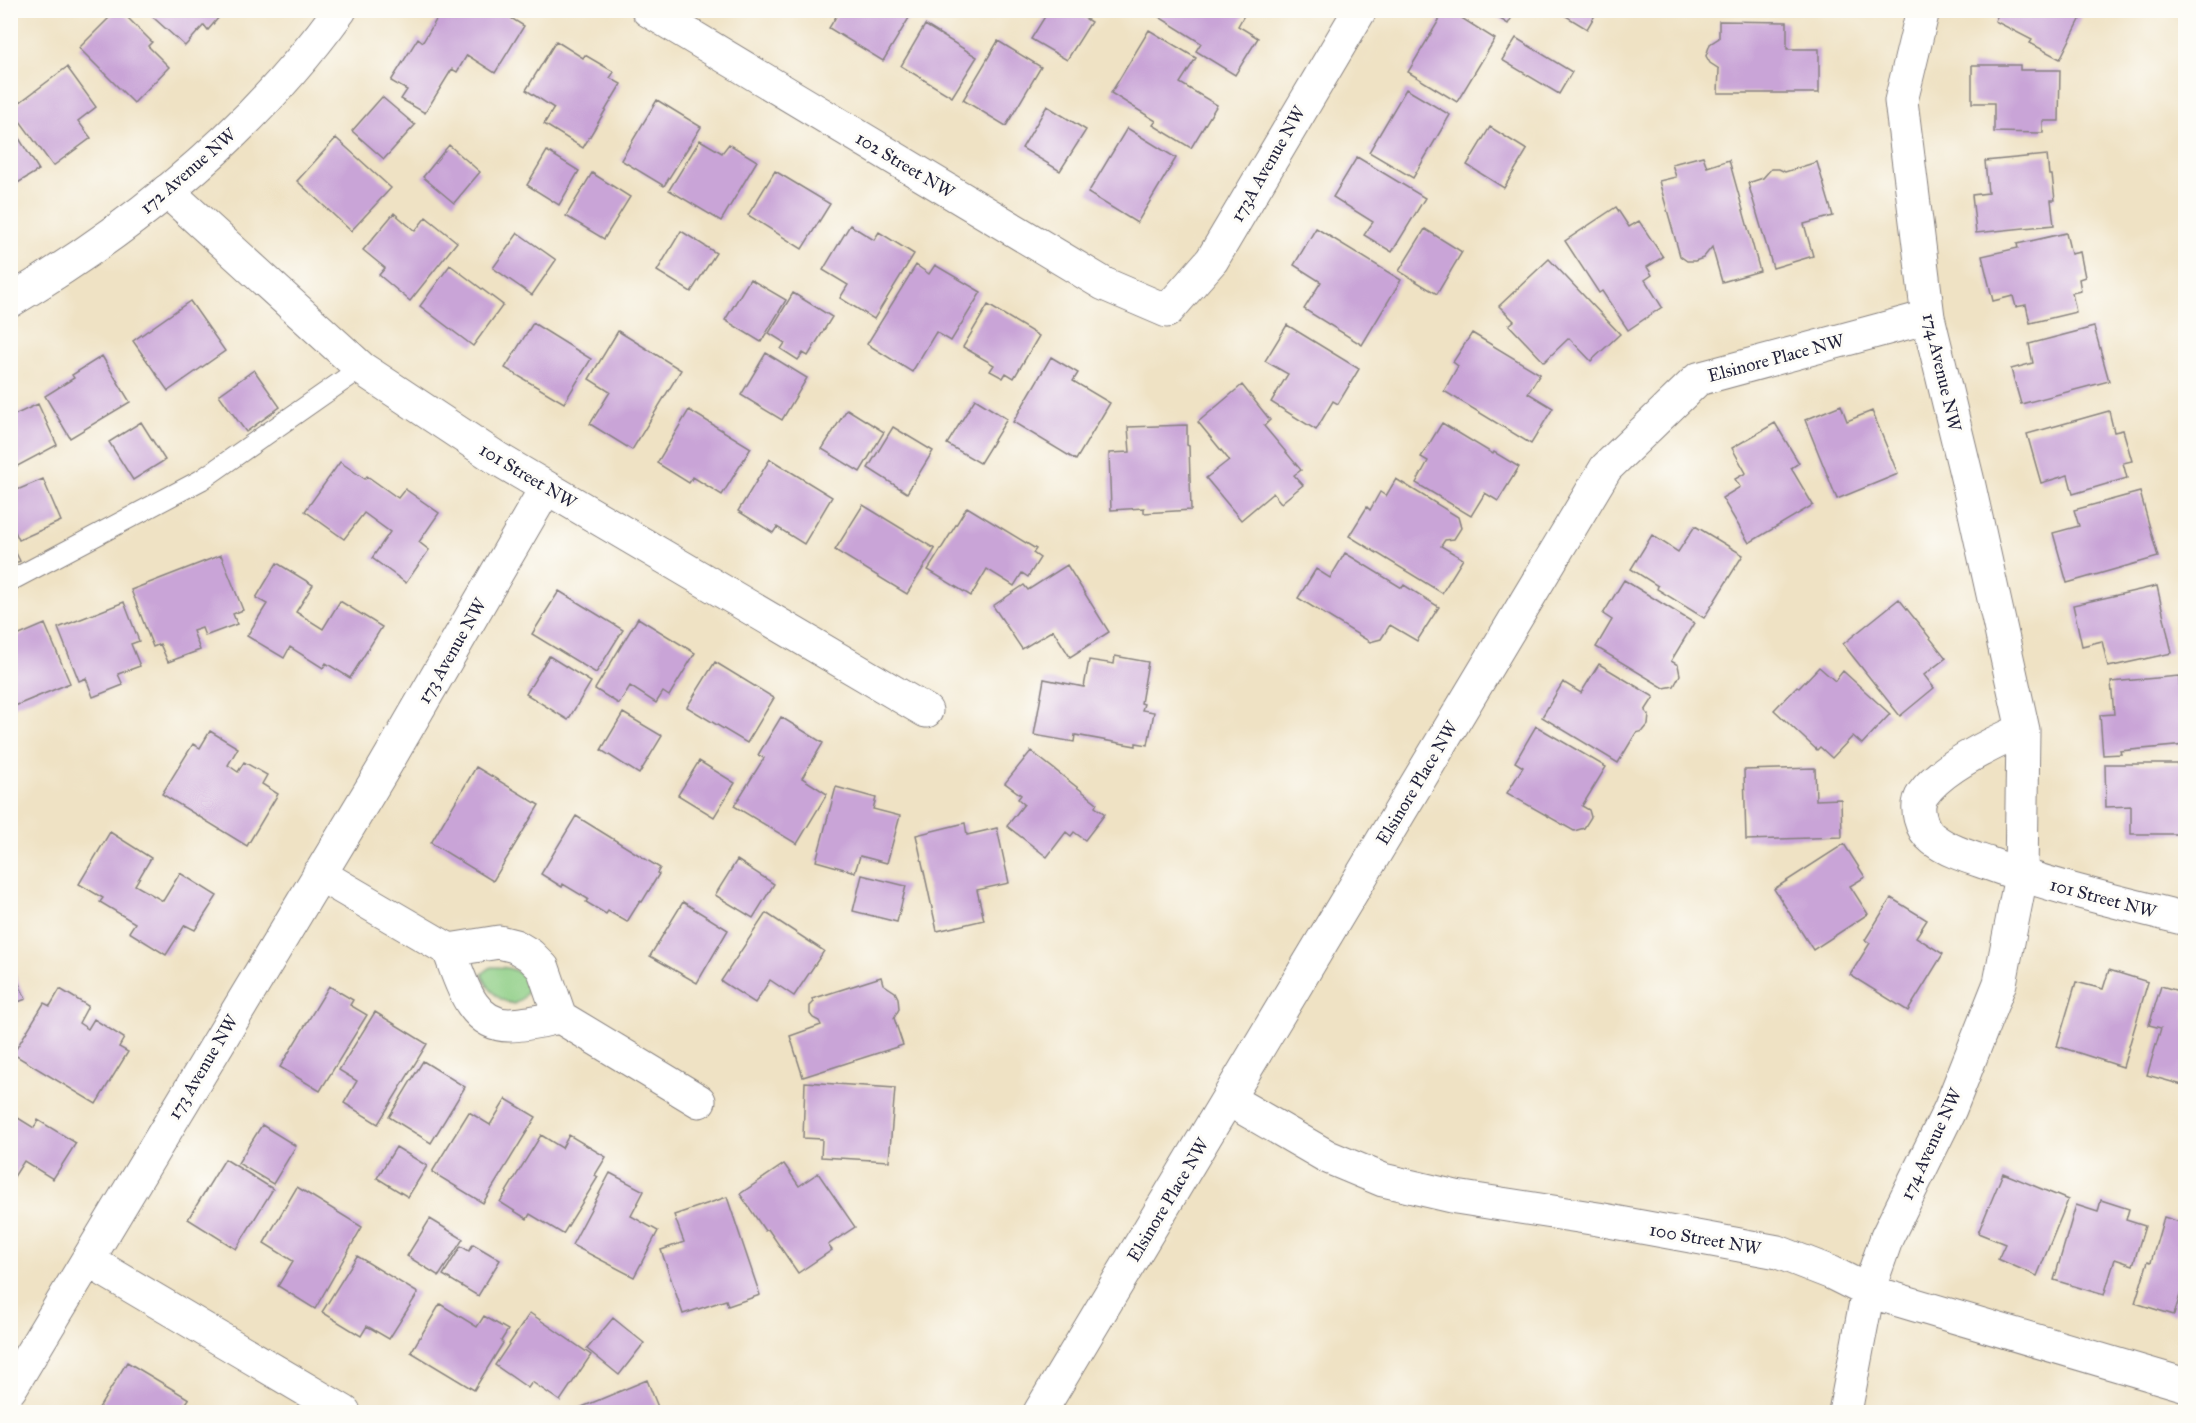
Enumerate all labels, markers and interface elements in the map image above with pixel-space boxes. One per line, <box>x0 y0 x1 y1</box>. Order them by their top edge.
street label: 173A Avenue NW <box>1226 101 1311 226</box>
street label: 172 Avenue NW <box>136 123 241 219</box>
street label: 102 Street NW <box>852 127 959 204</box>
street label: 174 Avenue NW <box>1918 311 1966 434</box>
street label: Elsinore Place NW <box>1705 329 1847 387</box>
street label: 101 Street NW <box>475 438 581 514</box>
street label: 173 Avenue NW <box>413 594 491 708</box>
street label: Elsinore Place NW <box>1371 716 1463 849</box>
street label: 101 Street NW <box>2047 873 2160 923</box>
street label: 173 Avenue NW <box>163 1010 243 1123</box>
street label: 174 Avenue NW <box>1896 1084 1967 1203</box>
street label: Elsinore Place NW <box>1122 1133 1214 1266</box>
street label: 100 Street NW <box>1648 1218 1763 1260</box>

